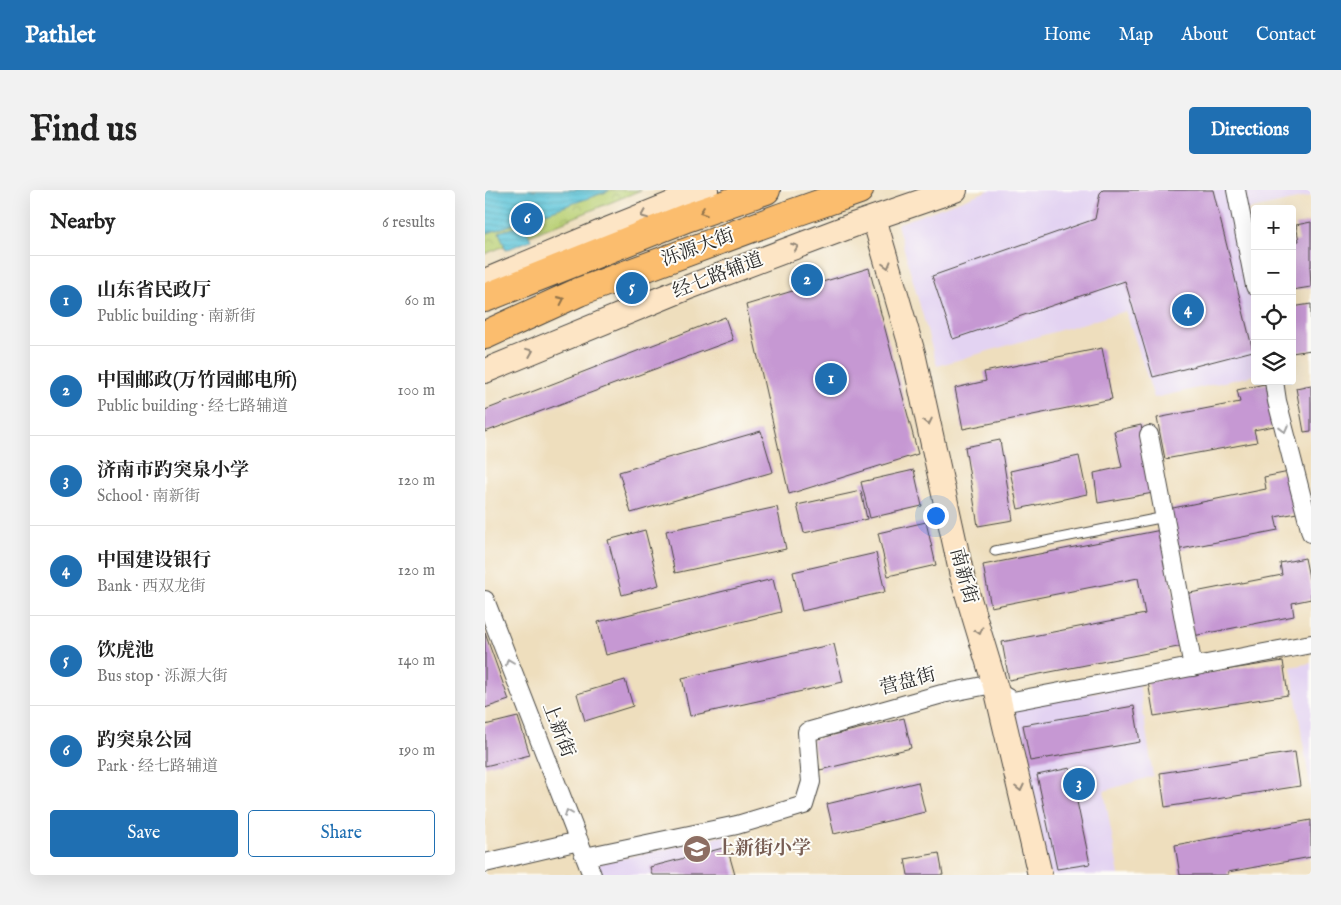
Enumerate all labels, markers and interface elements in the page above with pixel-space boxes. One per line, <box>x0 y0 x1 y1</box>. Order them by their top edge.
text: Pathlet <box>25 20 96 51</box>
text: Home <box>1044 24 1091 47</box>
text: Map <box>1119 24 1153 47</box>
text: About <box>1181 24 1228 47</box>
text: Contact <box>1256 24 1316 47</box>
button: Directions <box>1189 107 1311 154</box>
text: Find us <box>30 108 137 153</box>
pin: 6 <box>511 200 543 238</box>
map controls <box>1251 205 1296 385</box>
button: + <box>1251 205 1296 250</box>
one-way arrow <box>700 206 708 216</box>
one-way arrow <box>640 208 649 219</box>
text: Nearby <box>50 209 115 236</box>
text: 6 results <box>382 213 435 233</box>
street label: 泺源大街 <box>658 224 738 272</box>
one-way arrow <box>790 243 798 253</box>
street label: 经七路辅道 <box>669 248 767 304</box>
button: − <box>1251 250 1296 295</box>
one-way arrow <box>882 260 892 268</box>
pin: 2 <box>791 261 823 299</box>
pin: 5 <box>616 269 648 307</box>
text: 山东省民政厅 <box>97 279 211 303</box>
text: 1 <box>63 291 69 311</box>
text: 60 m <box>405 291 435 311</box>
pin: 4 <box>1172 291 1204 329</box>
button: locate <box>1251 295 1296 340</box>
one-way arrow <box>556 296 565 307</box>
text: Public building · 南新街 <box>97 307 256 327</box>
button: layers <box>1251 340 1296 385</box>
one-way arrow <box>525 348 534 359</box>
pin: 1 <box>815 360 847 398</box>
text: 中国邮政(万竹园邮电所) <box>97 369 297 393</box>
text: 2 <box>62 381 70 401</box>
text: 100 m <box>398 381 435 401</box>
text: Public building · 经七路辅道 <box>97 397 288 417</box>
one-way arrow <box>922 418 933 427</box>
one-way arrow <box>1279 424 1289 432</box>
text: 济南市趵突泉小学 <box>97 459 249 483</box>
text: 3 <box>63 471 69 491</box>
text: 120 m <box>398 471 435 491</box>
text: School · 南新街 <box>97 487 201 507</box>
your location <box>923 503 949 529</box>
street label: 南新街 <box>944 545 982 607</box>
text: 中国建设银行 <box>97 549 211 573</box>
text: 4 <box>62 561 70 581</box>
text: 120 m <box>398 561 435 581</box>
text: Bank · 西双龙街 <box>97 577 206 597</box>
one-way arrow <box>973 626 983 635</box>
text: 饮虎池 <box>97 639 154 663</box>
text: 5 <box>63 651 69 671</box>
text: 140 m <box>397 651 435 671</box>
one-way arrow <box>505 658 515 667</box>
street label: 营盘街 <box>877 663 939 701</box>
text: Bus stop · 泺源大街 <box>97 667 228 687</box>
street label: 上新街 <box>537 699 579 761</box>
text: 趵突泉公园 <box>97 729 192 753</box>
text: 6 <box>63 741 69 761</box>
text: 190 m <box>398 741 435 761</box>
text: Park · 经七路辅道 <box>97 757 218 777</box>
pin: 3 <box>1063 765 1095 803</box>
one-way arrow <box>1014 784 1025 793</box>
button: Save <box>50 810 238 857</box>
button: Share <box>248 810 435 857</box>
one-way arrow <box>564 810 574 818</box>
school or university icon: 上新街小学 <box>682 834 712 864</box>
place label: 上新街小学 <box>716 837 811 861</box>

